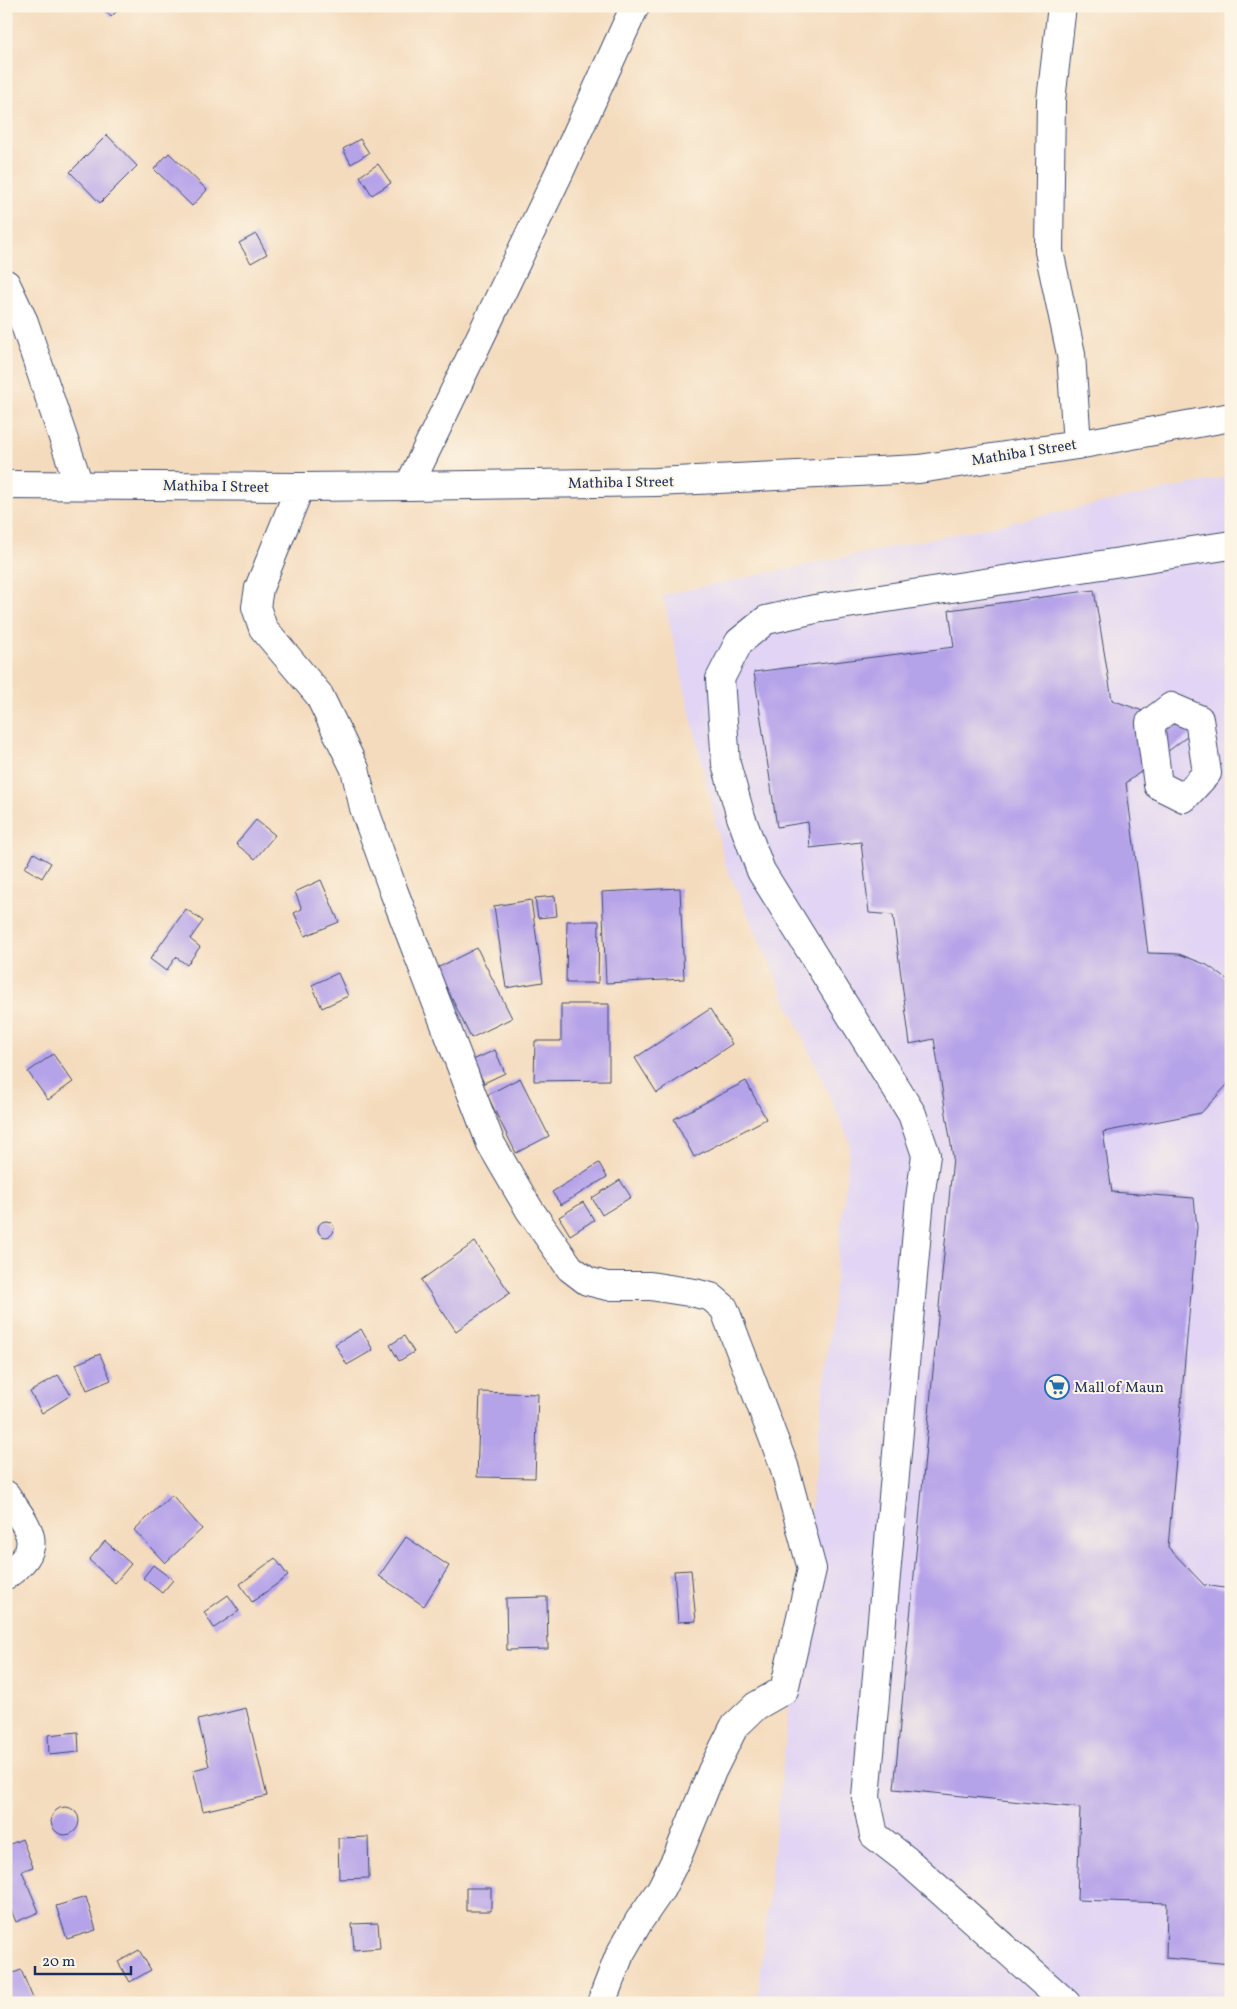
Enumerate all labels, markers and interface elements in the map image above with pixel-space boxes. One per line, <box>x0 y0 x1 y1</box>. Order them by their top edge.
street label: Mathiba I Street <box>970 435 1078 472</box>
street label: Mathiba I Street <box>568 472 674 495</box>
street label: Mathiba I Street <box>163 476 269 499</box>
supermarket icon: Mall of Maun <box>1044 1374 1070 1400</box>
place label: Mall of Maun <box>1074 1378 1164 1399</box>
scale bar <box>35 1944 131 1976</box>
text: 20 m <box>42 1952 75 1973</box>

